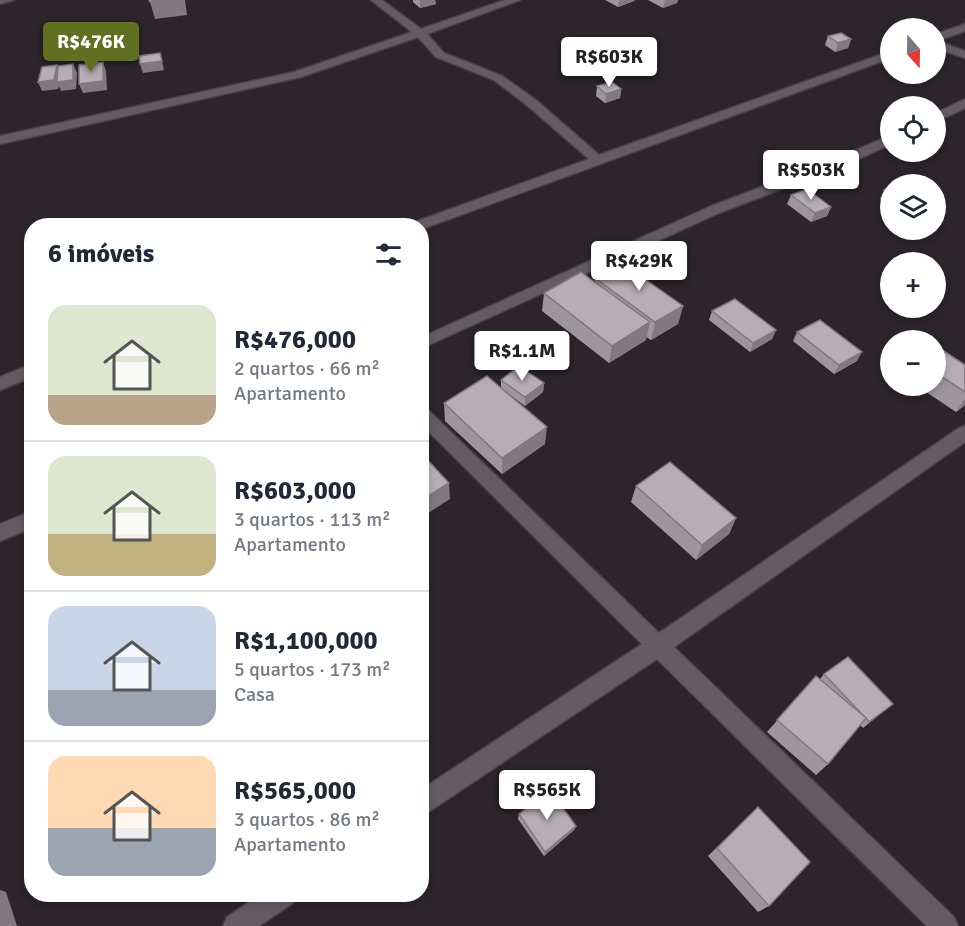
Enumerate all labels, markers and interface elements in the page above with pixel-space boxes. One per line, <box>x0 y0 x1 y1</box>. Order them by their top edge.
north arrow <box>880 18 946 84</box>
map controls <box>880 18 946 396</box>
pin: R$476K <box>42 22 140 73</box>
text: R$476K <box>57 29 125 54</box>
pin: R$603K <box>560 37 658 88</box>
text: R$603K <box>575 44 643 69</box>
button: locate <box>880 96 946 162</box>
pin: R$503K <box>762 150 860 201</box>
text: R$503K <box>777 157 845 182</box>
button: layers <box>880 174 946 240</box>
text: 6 imóveis <box>48 238 154 270</box>
icon: filters <box>372 238 405 271</box>
pin: R$429K <box>590 241 688 292</box>
text: R$429K <box>605 248 673 273</box>
button: + <box>880 252 946 318</box>
text: R$476,000 <box>234 324 356 356</box>
icon: home <box>96 329 168 401</box>
button: − <box>880 330 946 396</box>
pin: R$1.1M <box>473 331 571 382</box>
text: R$1.1M <box>488 338 556 363</box>
text: 2 quartos · 66 m² <box>234 356 380 381</box>
text: Apartamento <box>234 381 346 406</box>
text: R$603,000 <box>234 475 356 507</box>
icon: home <box>96 480 168 552</box>
text: 3 quartos · 113 m² <box>234 507 391 532</box>
text: Apartamento <box>234 532 346 557</box>
text: R$1,100,000 <box>234 625 378 657</box>
icon: home <box>96 630 168 702</box>
text: 5 quartos · 173 m² <box>234 657 391 682</box>
text: Casa <box>234 682 275 707</box>
pin: R$565K <box>498 770 596 821</box>
text: R$565,000 <box>234 775 356 807</box>
text: R$565K <box>513 777 581 802</box>
icon: home <box>96 780 168 852</box>
text: 3 quartos · 86 m² <box>234 807 380 832</box>
text: Apartamento <box>234 832 346 857</box>

